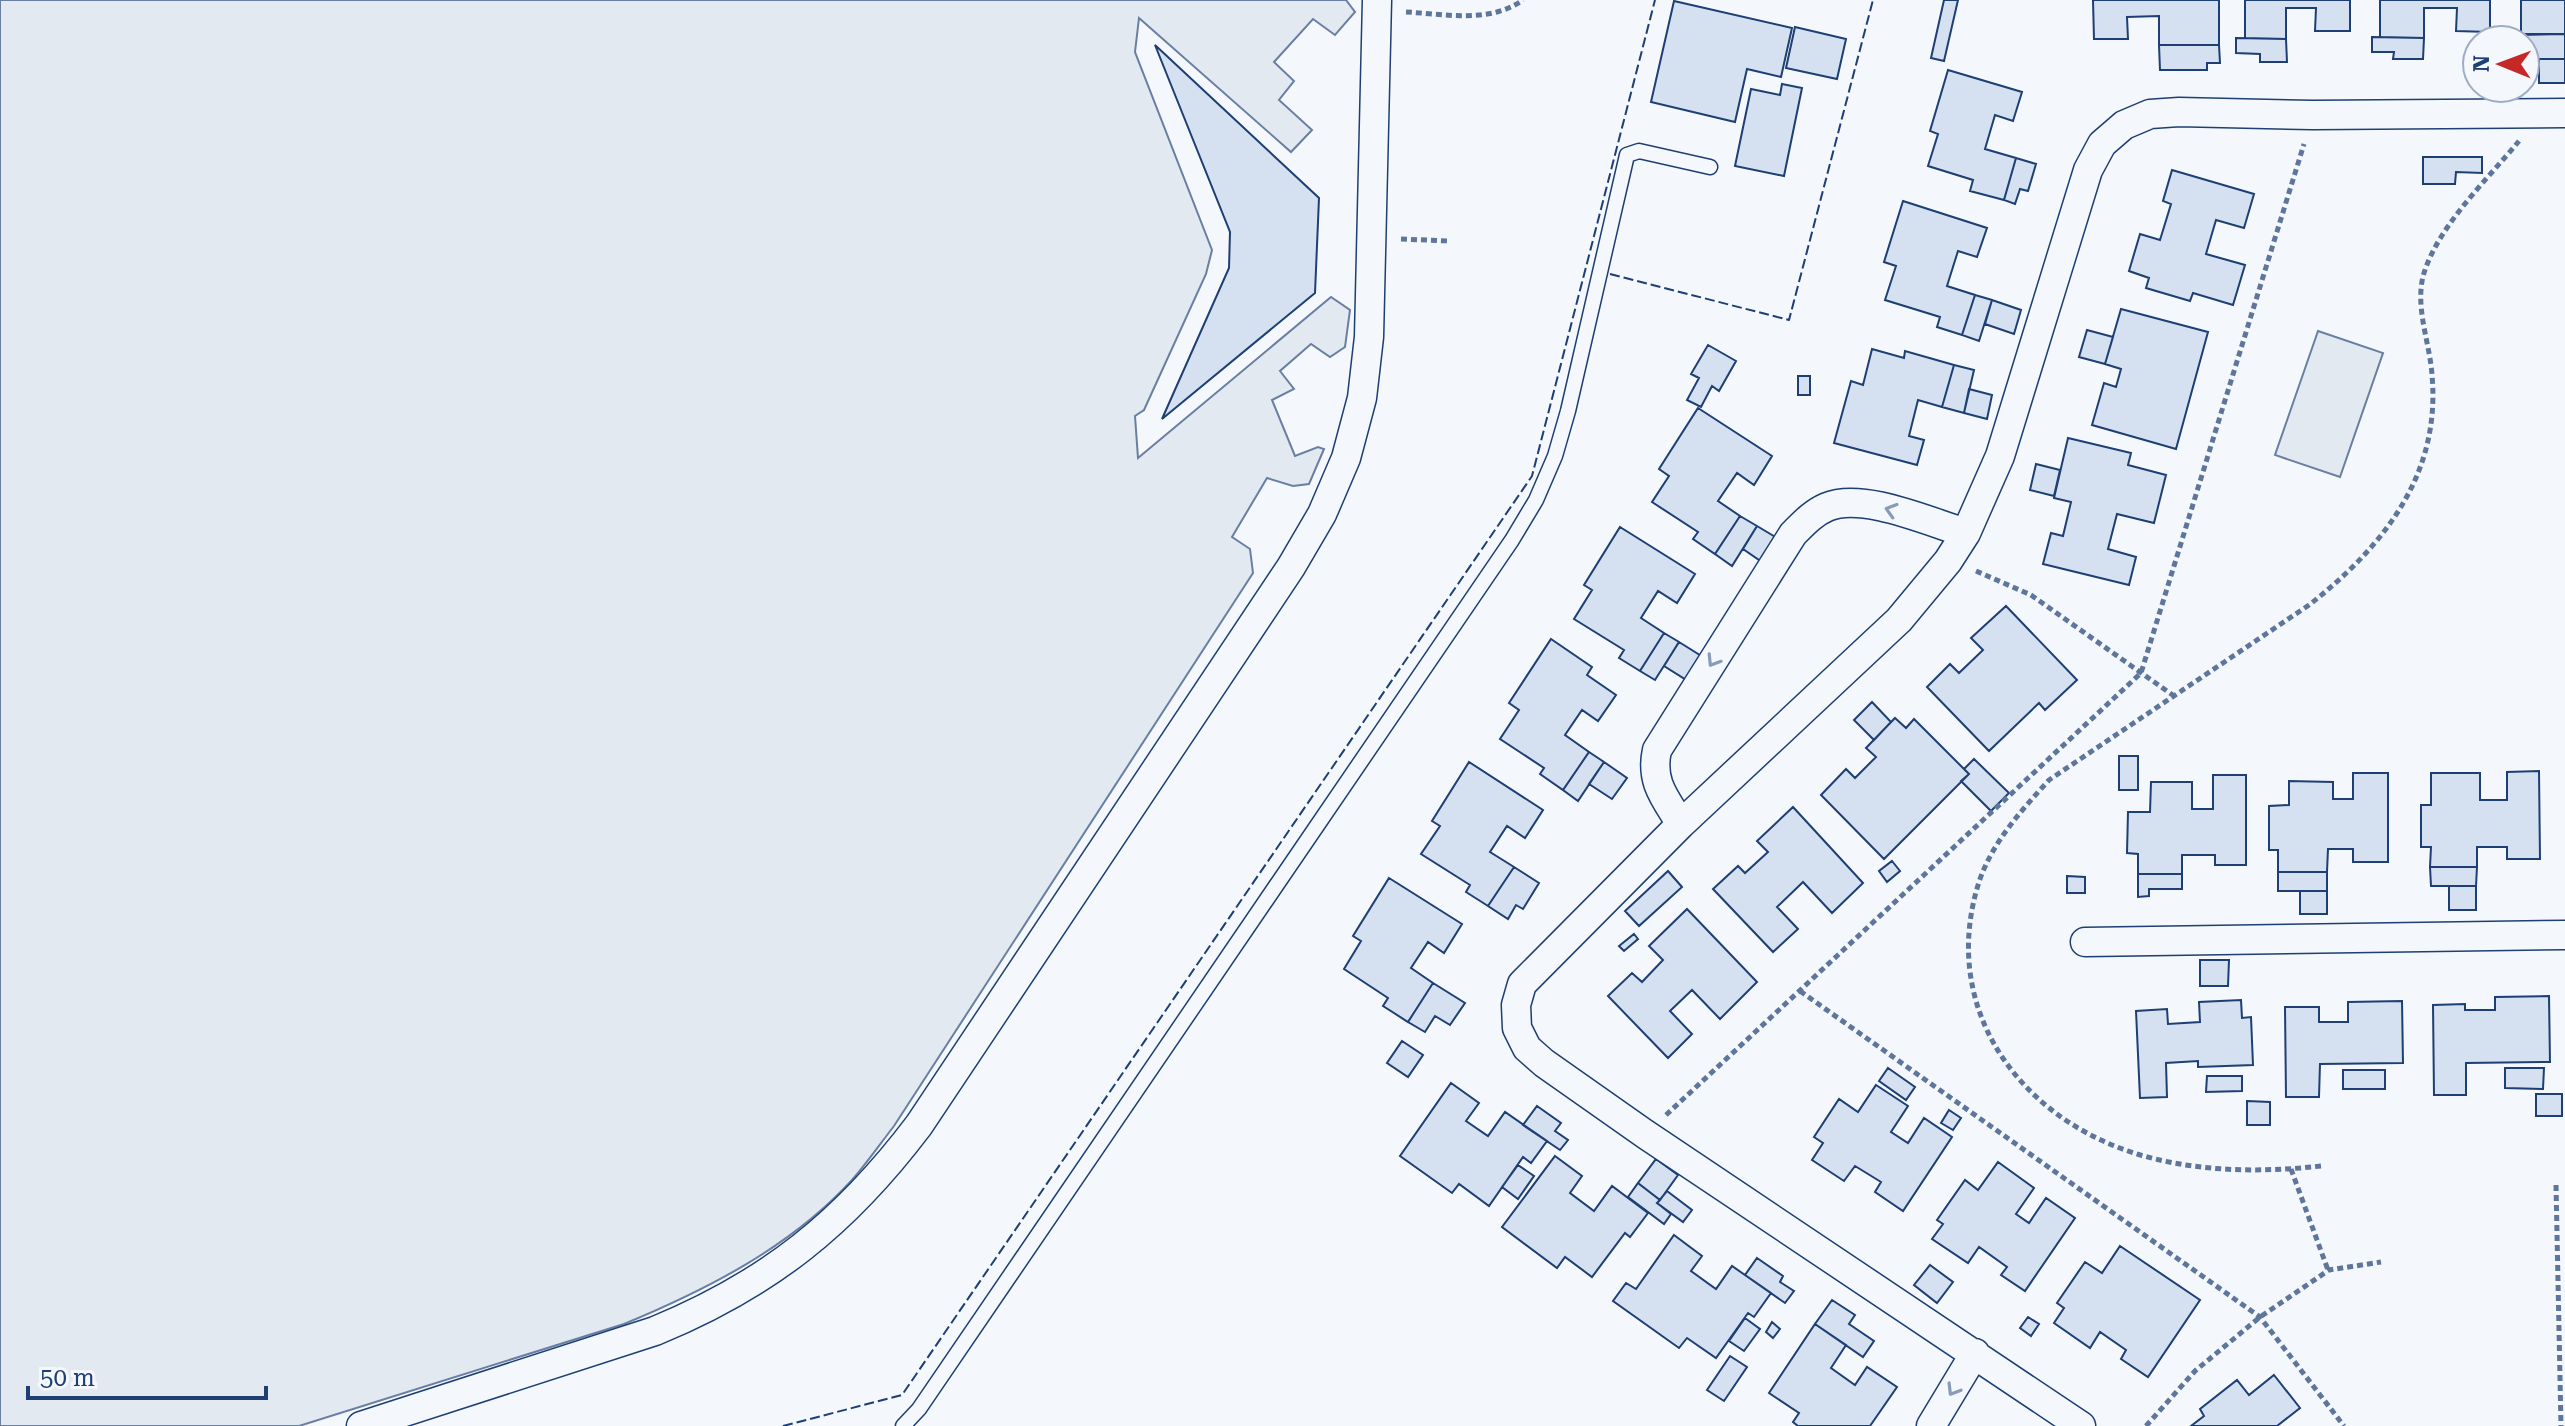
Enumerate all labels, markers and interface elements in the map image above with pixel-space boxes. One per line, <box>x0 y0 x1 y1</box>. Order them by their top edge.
north arrow <box>2461 24 2541 104</box>
text: N <box>2469 55 2494 72</box>
one-way arrow <box>1885 503 1899 519</box>
one-way arrow <box>1707 652 1722 667</box>
scale bar <box>28 1350 266 1400</box>
text: 50 m <box>40 1364 95 1392</box>
one-way arrow <box>1947 1381 1963 1396</box>

